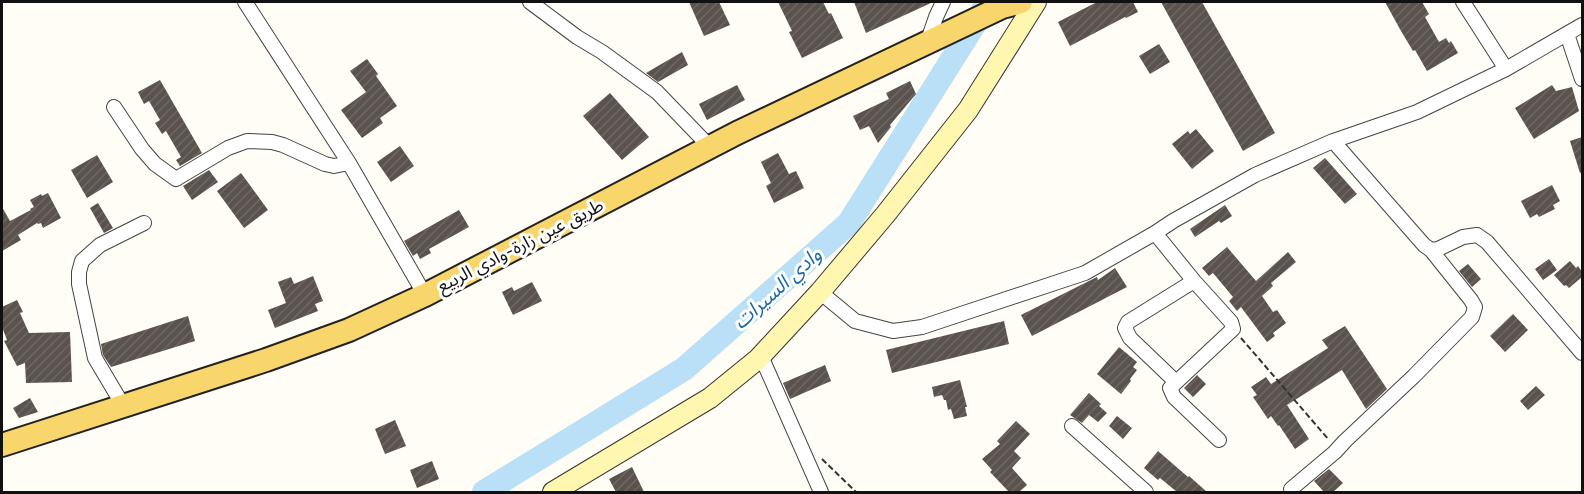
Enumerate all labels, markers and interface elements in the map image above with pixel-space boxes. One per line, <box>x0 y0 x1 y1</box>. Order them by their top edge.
street label: طريق عين زارة-وادي الربيع <box>433 194 609 300</box>
water label: وادي السيرات <box>728 242 828 336</box>

